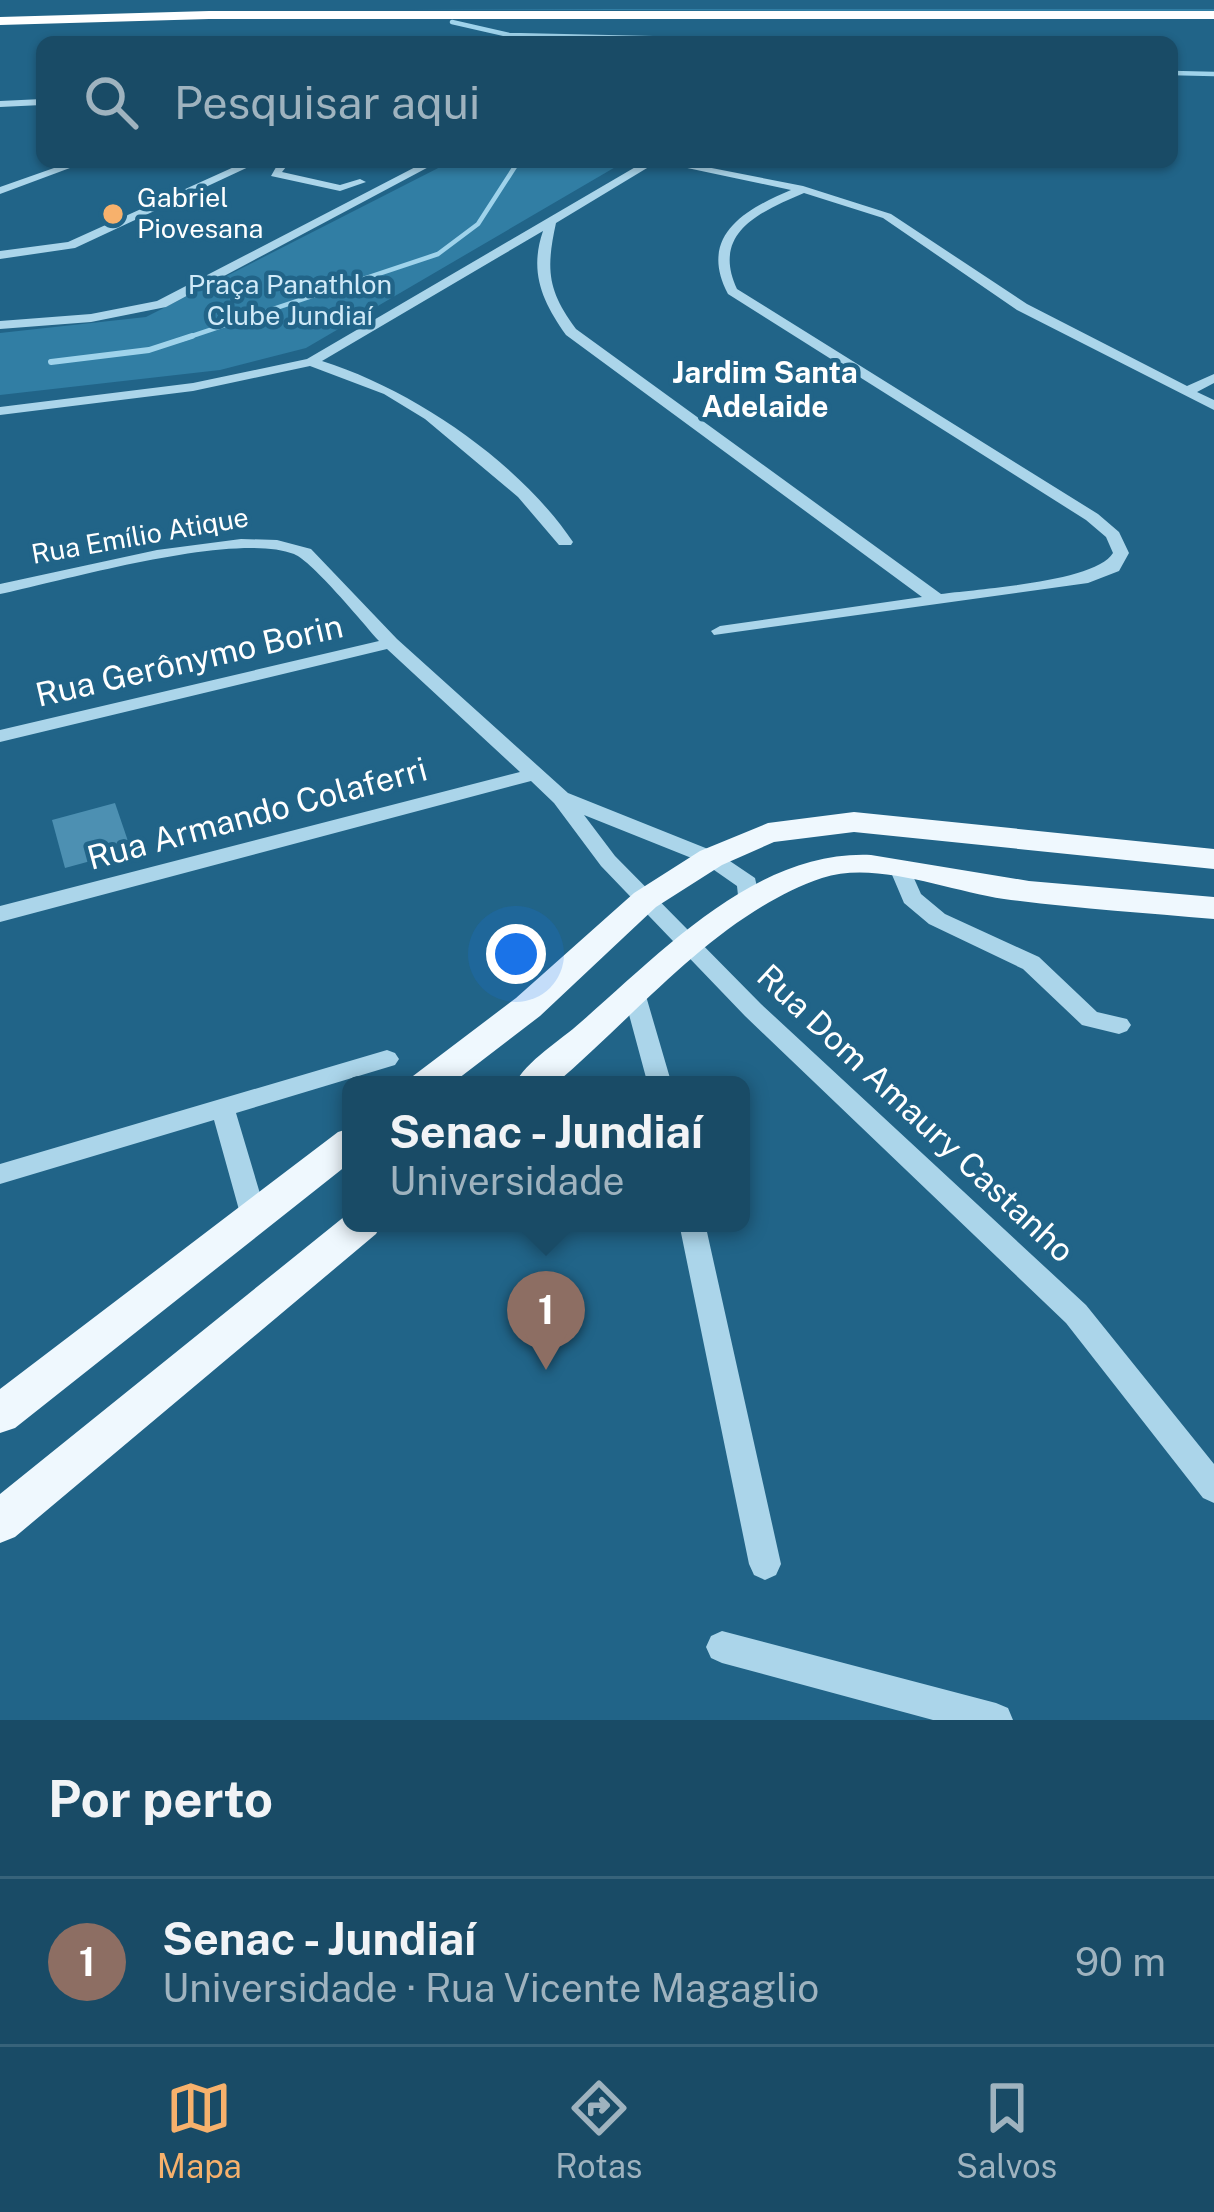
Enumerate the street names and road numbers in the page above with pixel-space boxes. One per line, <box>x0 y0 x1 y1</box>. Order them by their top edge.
street label: Rua Emílio Atique <box>29 500 251 570</box>
street label: Rua Gerônymo Borin <box>32 606 346 714</box>
street label: Rua Armando Colaferri <box>83 749 431 877</box>
street label: Rua Dom Amaury Castanho <box>750 956 1082 1270</box>

